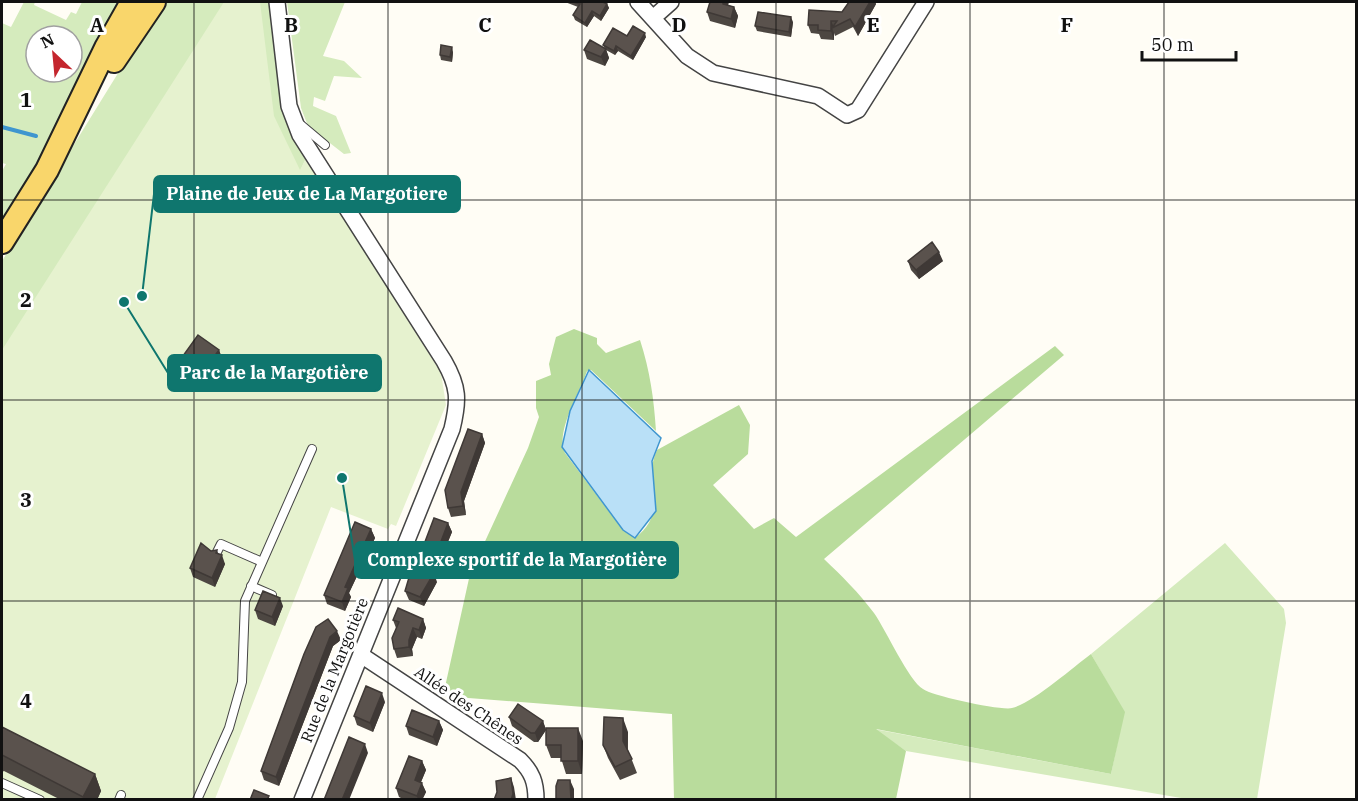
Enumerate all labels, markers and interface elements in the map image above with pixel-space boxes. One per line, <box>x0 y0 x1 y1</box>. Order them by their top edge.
text: A <box>90 11 104 38</box>
text: B <box>284 11 298 38</box>
text: C <box>478 11 492 38</box>
text: D <box>671 11 687 38</box>
text: E <box>866 11 880 38</box>
text: F <box>1061 11 1073 38</box>
north arrow <box>24 24 84 84</box>
scale bar <box>1142 24 1236 62</box>
text: N <box>37 29 57 52</box>
text: 50 m <box>1151 33 1194 56</box>
text: 1 <box>20 86 32 113</box>
callout: Plaine de Jeux de La Margotiere <box>154 176 460 212</box>
text: Plaine de Jeux de La Margotiere <box>166 182 448 205</box>
text: 2 <box>20 286 32 313</box>
callout: Parc de la Margotière <box>168 355 381 391</box>
text: Parc de la Margotière <box>180 361 368 384</box>
text: 3 <box>20 486 32 513</box>
callout: Complexe sportif de la Margotière <box>355 542 678 578</box>
text: Complexe sportif de la Margotière <box>367 548 667 571</box>
street label: Rue de la Margotière <box>296 595 372 745</box>
street label: Allée des Chênes <box>411 661 527 749</box>
text: 4 <box>20 687 32 714</box>

